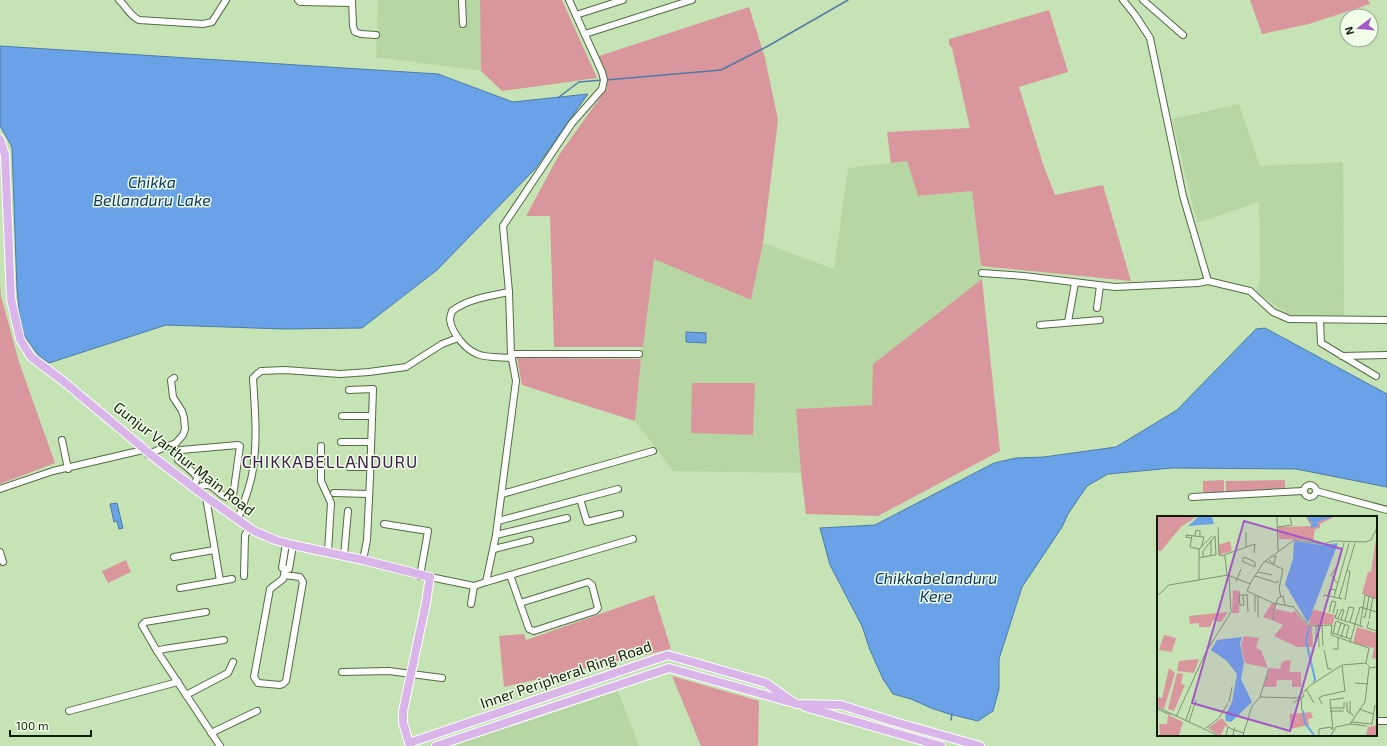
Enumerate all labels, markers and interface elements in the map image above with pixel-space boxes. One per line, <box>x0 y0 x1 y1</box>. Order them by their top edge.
north arrow <box>1339 8 1379 48</box>
text: N <box>1342 25 1356 37</box>
water label: Chikka Bellanduru Lake <box>93 172 211 209</box>
street label: Gunjur Varthur Main Road <box>110 397 259 520</box>
district label: CHIKKABELLANDURU <box>242 451 418 471</box>
inset map <box>1157 516 1377 736</box>
water label: Chikkabelanduru Kere <box>875 568 997 605</box>
street label: Inner Peripheral Ring Road <box>478 636 654 712</box>
scale bar <box>10 712 91 738</box>
text: 100 m <box>16 718 48 732</box>

